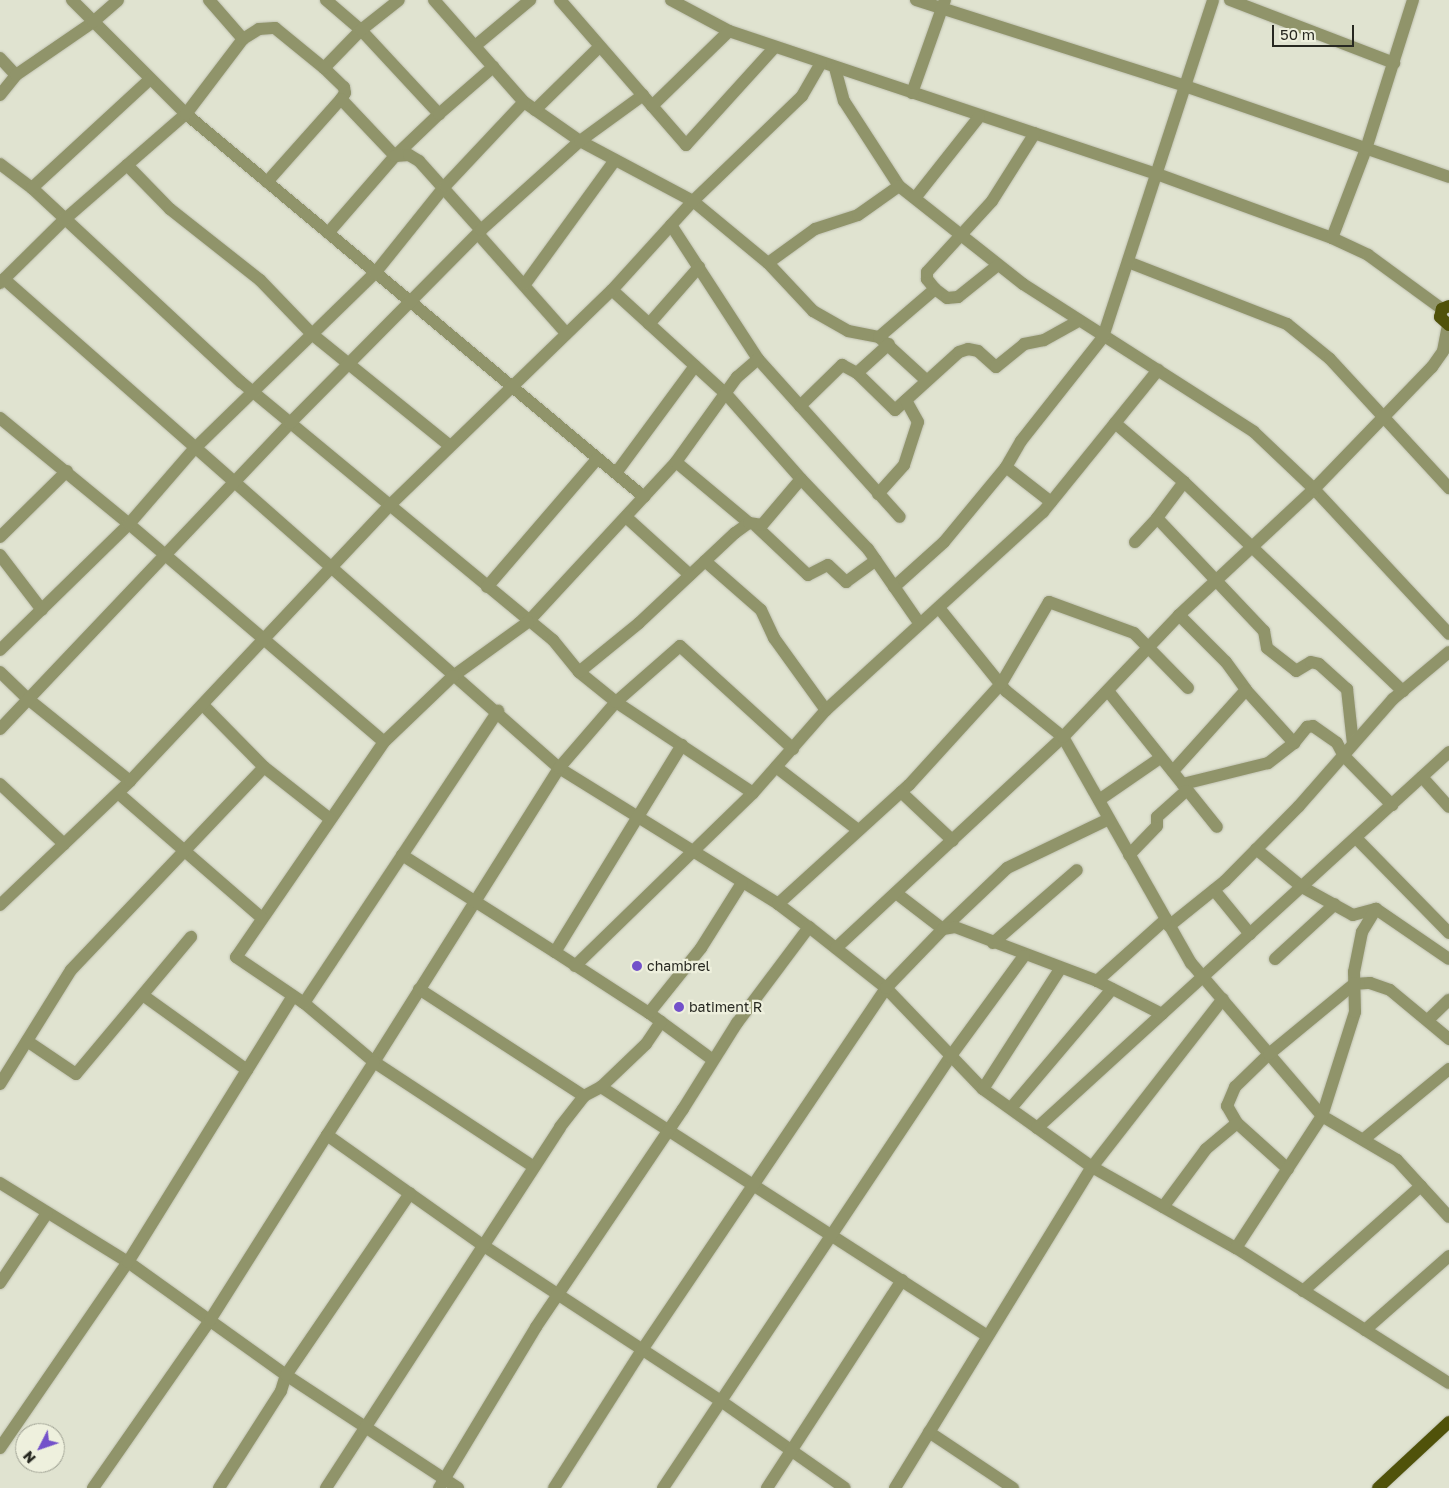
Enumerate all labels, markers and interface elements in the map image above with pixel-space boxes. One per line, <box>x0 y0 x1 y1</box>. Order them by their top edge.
scale bar <box>1274 15 1356 47</box>
text: 50 m <box>1280 25 1315 43</box>
place label: chambrel <box>647 958 710 974</box>
marker: chambrel <box>631 960 643 972</box>
place label: batiment R <box>689 999 762 1015</box>
marker: batiment R <box>673 1001 685 1013</box>
north arrow <box>15 1423 65 1473</box>
text: N <box>19 1448 39 1467</box>

